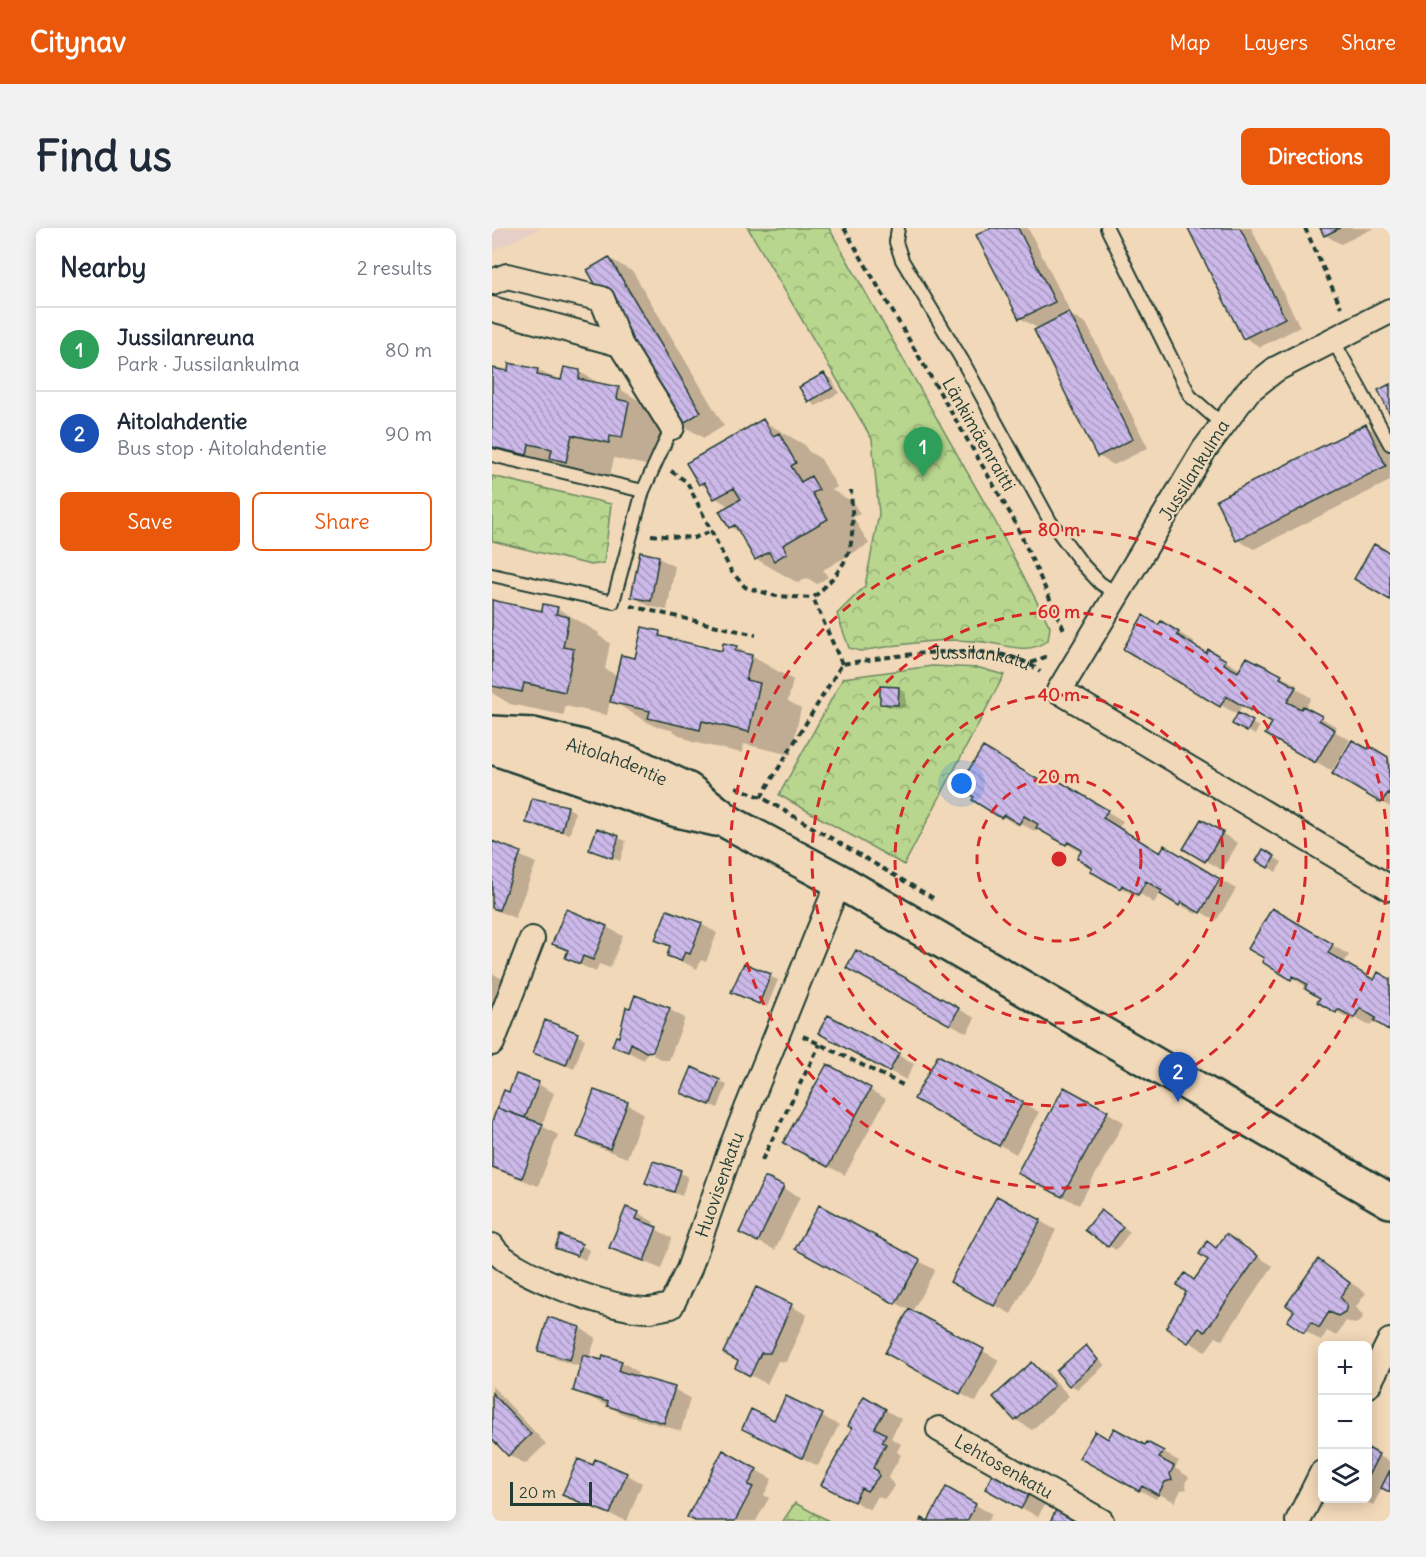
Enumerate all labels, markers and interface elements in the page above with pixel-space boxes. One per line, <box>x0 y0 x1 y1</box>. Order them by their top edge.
text: Citynav <box>30 24 126 60</box>
text: Map <box>1170 29 1210 56</box>
text: Layers <box>1243 29 1308 56</box>
text: Share <box>1341 29 1396 56</box>
button: Directions <box>1241 128 1390 185</box>
text: Find us <box>36 130 172 182</box>
text: Nearby <box>60 251 146 284</box>
text: 2 results <box>357 255 432 280</box>
text: Jussilanreuna <box>117 323 255 351</box>
text: 1 <box>76 337 83 362</box>
text: 80 m <box>385 337 432 362</box>
text: Park · Jussilankulma <box>117 351 300 376</box>
street label: Länkimäenraitti <box>937 373 1021 495</box>
text: Aitolahdentie <box>117 407 247 435</box>
street label: Jussilankulma <box>1154 415 1234 525</box>
text: 2 <box>74 421 85 446</box>
text: 90 m <box>385 421 432 446</box>
pin: 1 <box>904 428 942 477</box>
text: Bus stop · Aitolahdentie <box>117 435 327 460</box>
button: Save <box>60 492 240 551</box>
button: Share <box>252 492 432 551</box>
text: 80 m <box>1038 518 1080 541</box>
text: 60 m <box>1038 600 1080 623</box>
street label: Jussilankatu <box>930 640 1035 675</box>
text: 40 m <box>1038 683 1080 706</box>
street label: Aitolahdentie <box>564 732 672 790</box>
text: 20 m <box>1038 765 1080 788</box>
your location <box>947 769 976 798</box>
centre of rings <box>1049 849 1069 869</box>
pin: 2 <box>1158 1052 1198 1102</box>
street label: Huovisenkatu <box>690 1128 748 1240</box>
map controls <box>1318 1341 1372 1503</box>
button: + <box>1318 1341 1372 1395</box>
button: − <box>1318 1395 1372 1449</box>
street label: Lehtosenkatu <box>951 1429 1058 1503</box>
button: layers <box>1318 1449 1372 1503</box>
scale bar <box>510 1479 592 1506</box>
text: 20 m <box>519 1482 556 1502</box>

